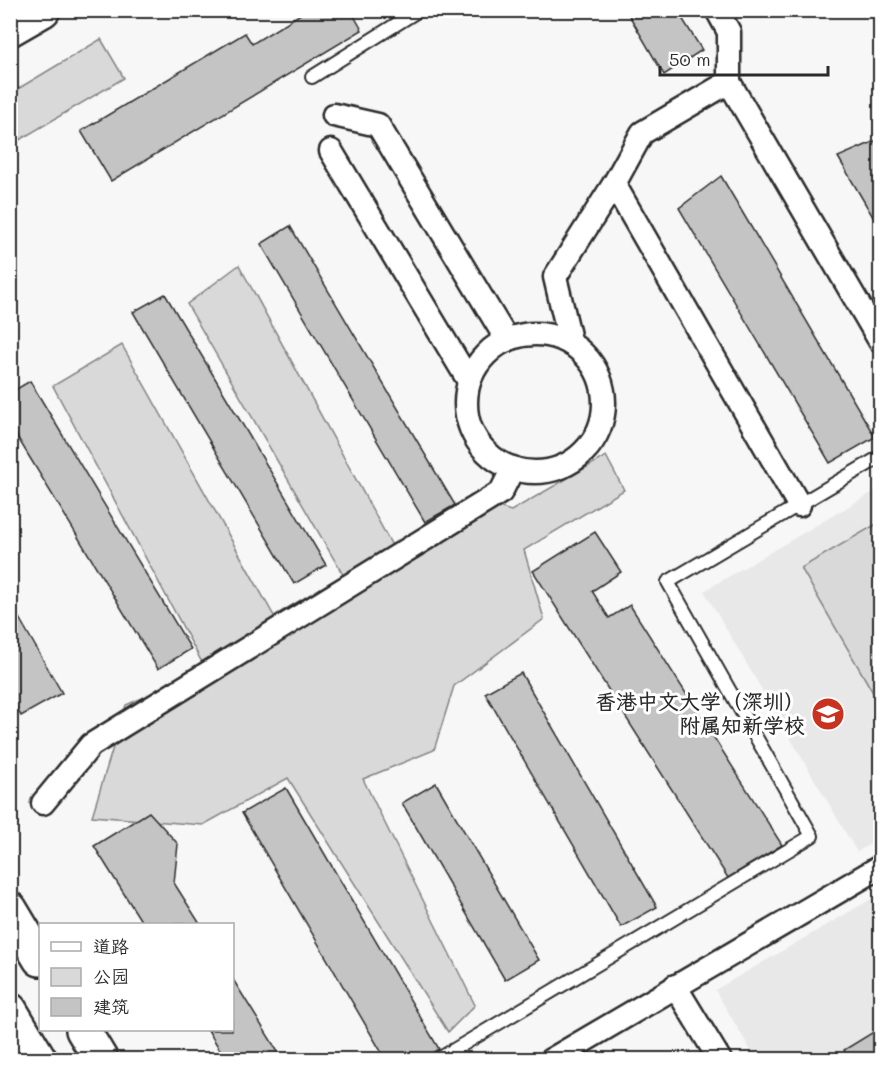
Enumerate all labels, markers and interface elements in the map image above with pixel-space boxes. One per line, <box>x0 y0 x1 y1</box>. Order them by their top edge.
scale bar <box>660 39 828 77</box>
text: 50 m <box>669 47 711 71</box>
place label: 香港中文大学（深圳） 附属知新学校 <box>595 687 805 738</box>
school or university icon: 香港中文大学（深圳） 附属知新学校 <box>810 696 846 732</box>
legend <box>39 923 234 1031</box>
text: 道路 <box>93 934 129 958</box>
text: 公园 <box>93 964 129 988</box>
text: 建筑 <box>93 994 129 1018</box>

